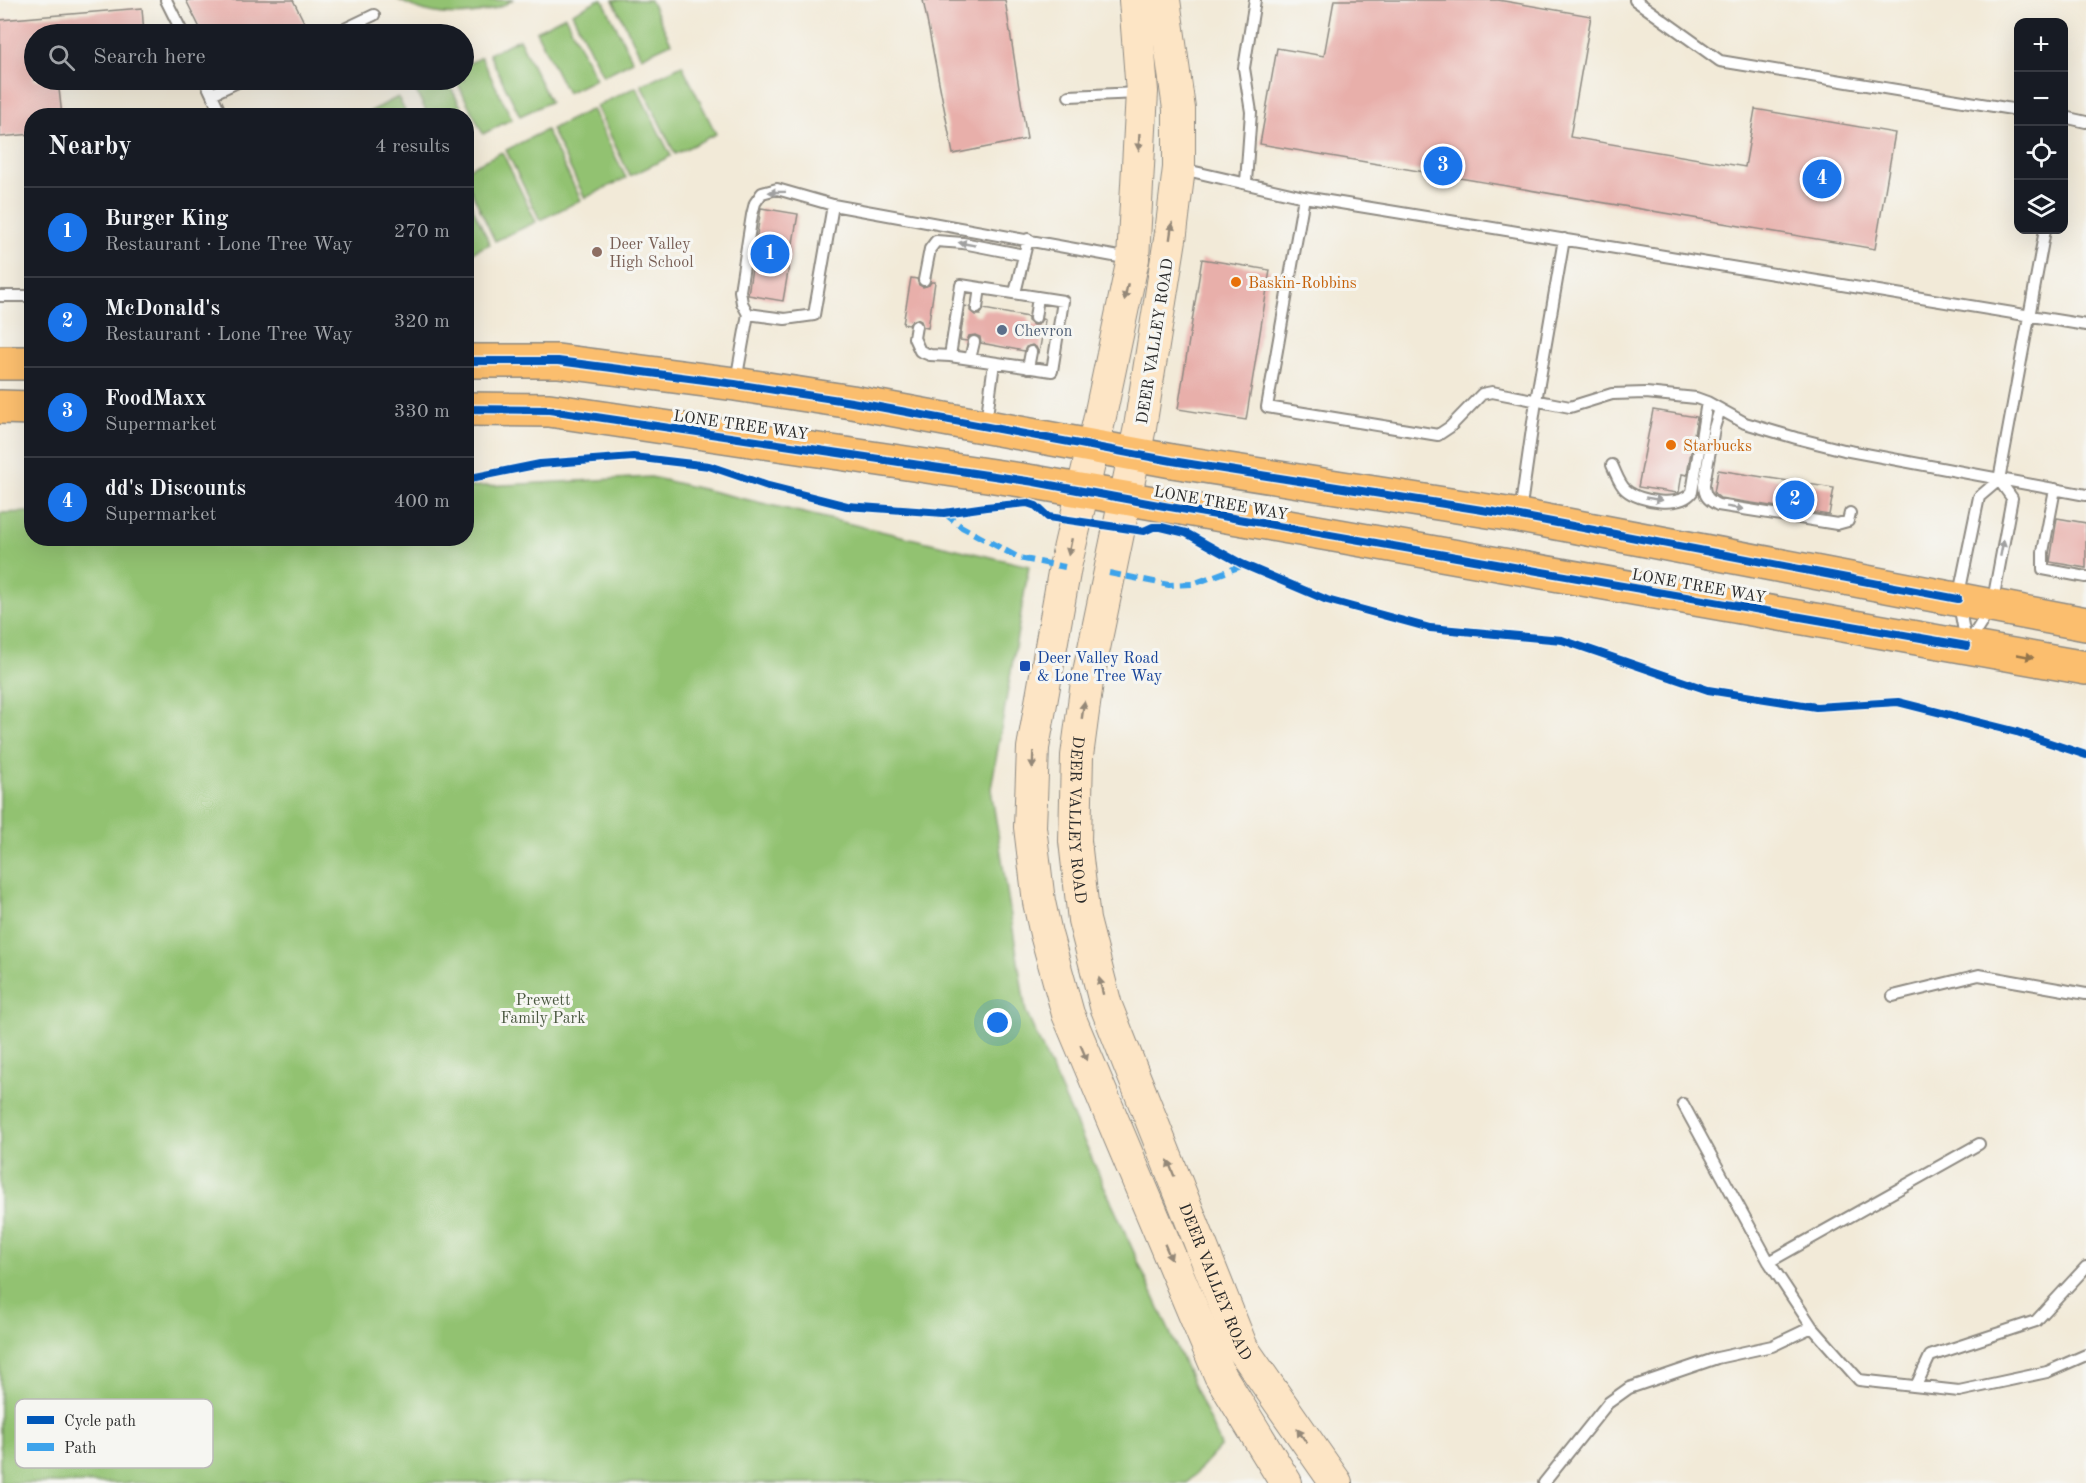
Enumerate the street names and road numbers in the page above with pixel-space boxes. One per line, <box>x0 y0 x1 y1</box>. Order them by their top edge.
street label: DEER VALLEY ROAD <box>1135 257 1177 425</box>
street label: LONE TREE WAY <box>672 409 809 443</box>
street label: LONE TREE WAY <box>1152 484 1289 524</box>
street label: LONE TREE WAY <box>1630 567 1767 607</box>
street label: DEER VALLEY ROAD <box>1065 735 1088 905</box>
street label: DEER VALLEY ROAD <box>1175 1201 1254 1364</box>

